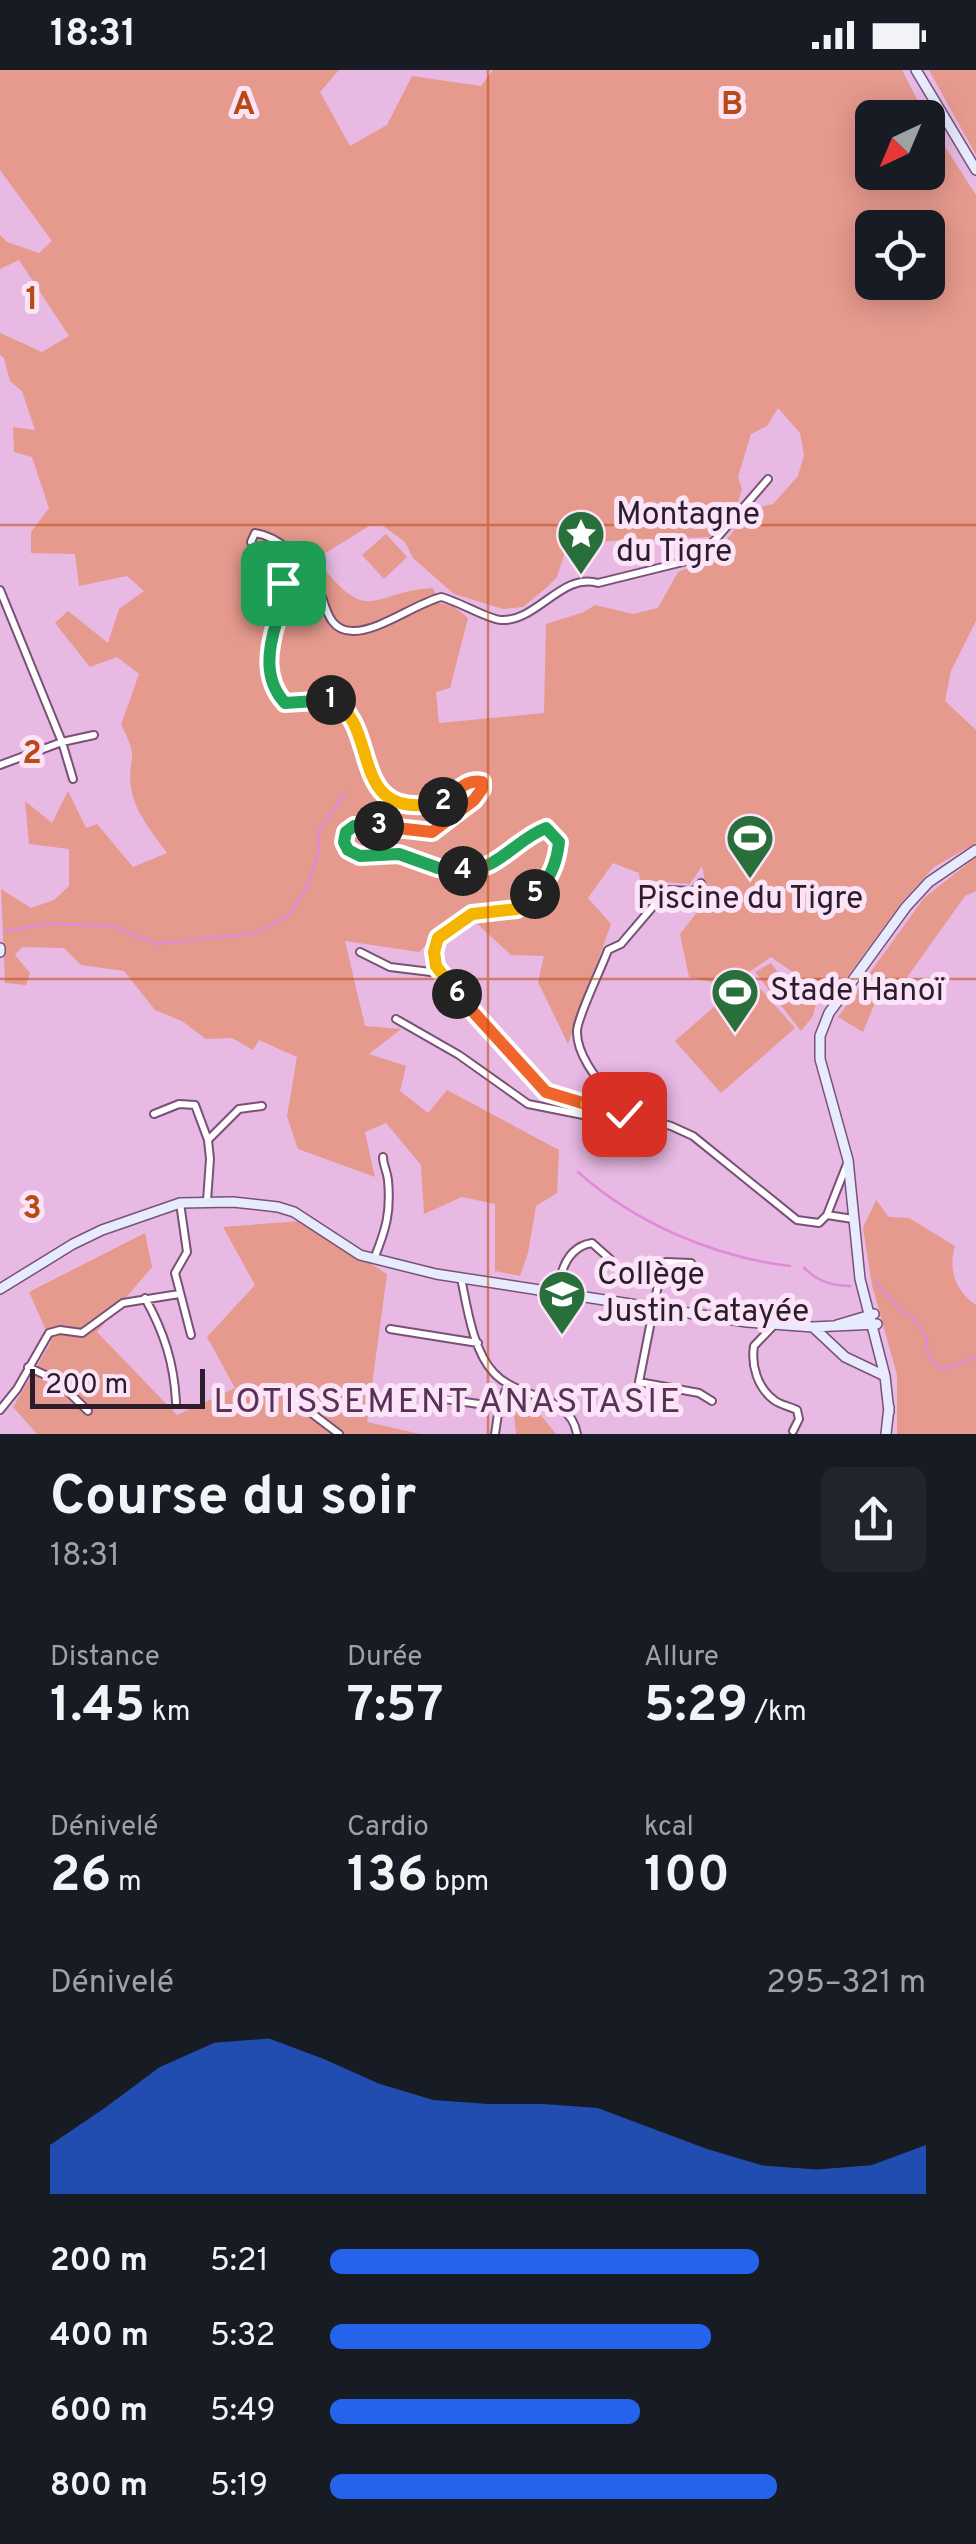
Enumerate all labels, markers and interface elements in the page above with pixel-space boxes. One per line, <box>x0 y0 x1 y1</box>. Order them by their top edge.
text: 18:31 <box>50 11 136 60</box>
text: A <box>233 86 255 126</box>
text: B <box>721 86 743 126</box>
north arrow <box>855 100 945 190</box>
map controls <box>855 100 945 300</box>
button: locate <box>855 210 945 300</box>
text: 1 <box>26 281 38 321</box>
place label: Montagne du Tigre <box>616 496 760 573</box>
place icon: Montagne du Tigre <box>555 508 607 576</box>
pin <box>241 541 326 626</box>
icon: arrive <box>256 556 311 611</box>
pin: 1 <box>306 675 356 725</box>
text: 1 <box>325 682 337 718</box>
text: 2 <box>22 735 42 775</box>
pin: 2 <box>418 777 468 827</box>
text: 2 <box>434 784 452 820</box>
pin: 3 <box>354 801 404 851</box>
text: 3 <box>371 808 387 844</box>
sports icon: Piscine du Tigre <box>724 812 776 880</box>
pin: 4 <box>438 846 488 896</box>
text: 4 <box>454 853 472 889</box>
pin: 5 <box>510 869 560 919</box>
text: 5 <box>526 876 544 912</box>
place label: Piscine du Tigre <box>637 880 863 920</box>
sports icon: Stade Hanoï <box>709 966 761 1034</box>
pin: 6 <box>432 969 482 1019</box>
place label: Stade Hanoï <box>770 972 945 1012</box>
text: 6 <box>448 976 466 1012</box>
pin <box>582 1072 667 1157</box>
icon: check <box>597 1087 652 1142</box>
text: 3 <box>22 1190 42 1230</box>
place label: Collège Justin Catayée <box>597 1256 809 1333</box>
school or university icon: Collège Justin Catayée <box>536 1268 588 1336</box>
scale bar <box>30 1364 205 1408</box>
text: 200 m <box>45 1368 128 1404</box>
district label: LOTISSEMENT ANASTASIE <box>213 1381 683 1425</box>
text: Course du soir <box>50 1464 416 1534</box>
button: share <box>821 1467 926 1572</box>
text: 18:31 <box>50 1537 120 1577</box>
text: Distance <box>50 1640 160 1676</box>
text: Durée <box>347 1640 422 1676</box>
text: Allure <box>644 1640 719 1676</box>
text: 1.45 <box>50 1676 145 1739</box>
text: 7:57 <box>347 1676 443 1739</box>
text: 5:29 <box>644 1676 748 1739</box>
text: km <box>145 1695 190 1731</box>
text: /km <box>748 1695 807 1731</box>
text: Dénivelé <box>50 1810 158 1846</box>
text: Cardio <box>347 1810 429 1846</box>
text: kcal <box>644 1810 694 1846</box>
text: 26 <box>50 1846 111 1909</box>
text: 136 <box>347 1846 428 1909</box>
text: 100 <box>644 1846 730 1909</box>
text: m <box>111 1865 142 1901</box>
text: bpm <box>428 1865 489 1901</box>
text: Dénivelé <box>50 1964 174 2004</box>
text: 295–321 m <box>766 1964 926 2004</box>
text: 200 m <box>50 2242 148 2282</box>
text: 5:21 <box>210 2242 269 2282</box>
text: 400 m <box>50 2317 149 2357</box>
text: 5:32 <box>210 2317 275 2357</box>
text: 600 m <box>50 2392 148 2432</box>
text: 5:49 <box>210 2392 276 2432</box>
text: 800 m <box>50 2467 148 2507</box>
text: 5:19 <box>210 2467 268 2507</box>

